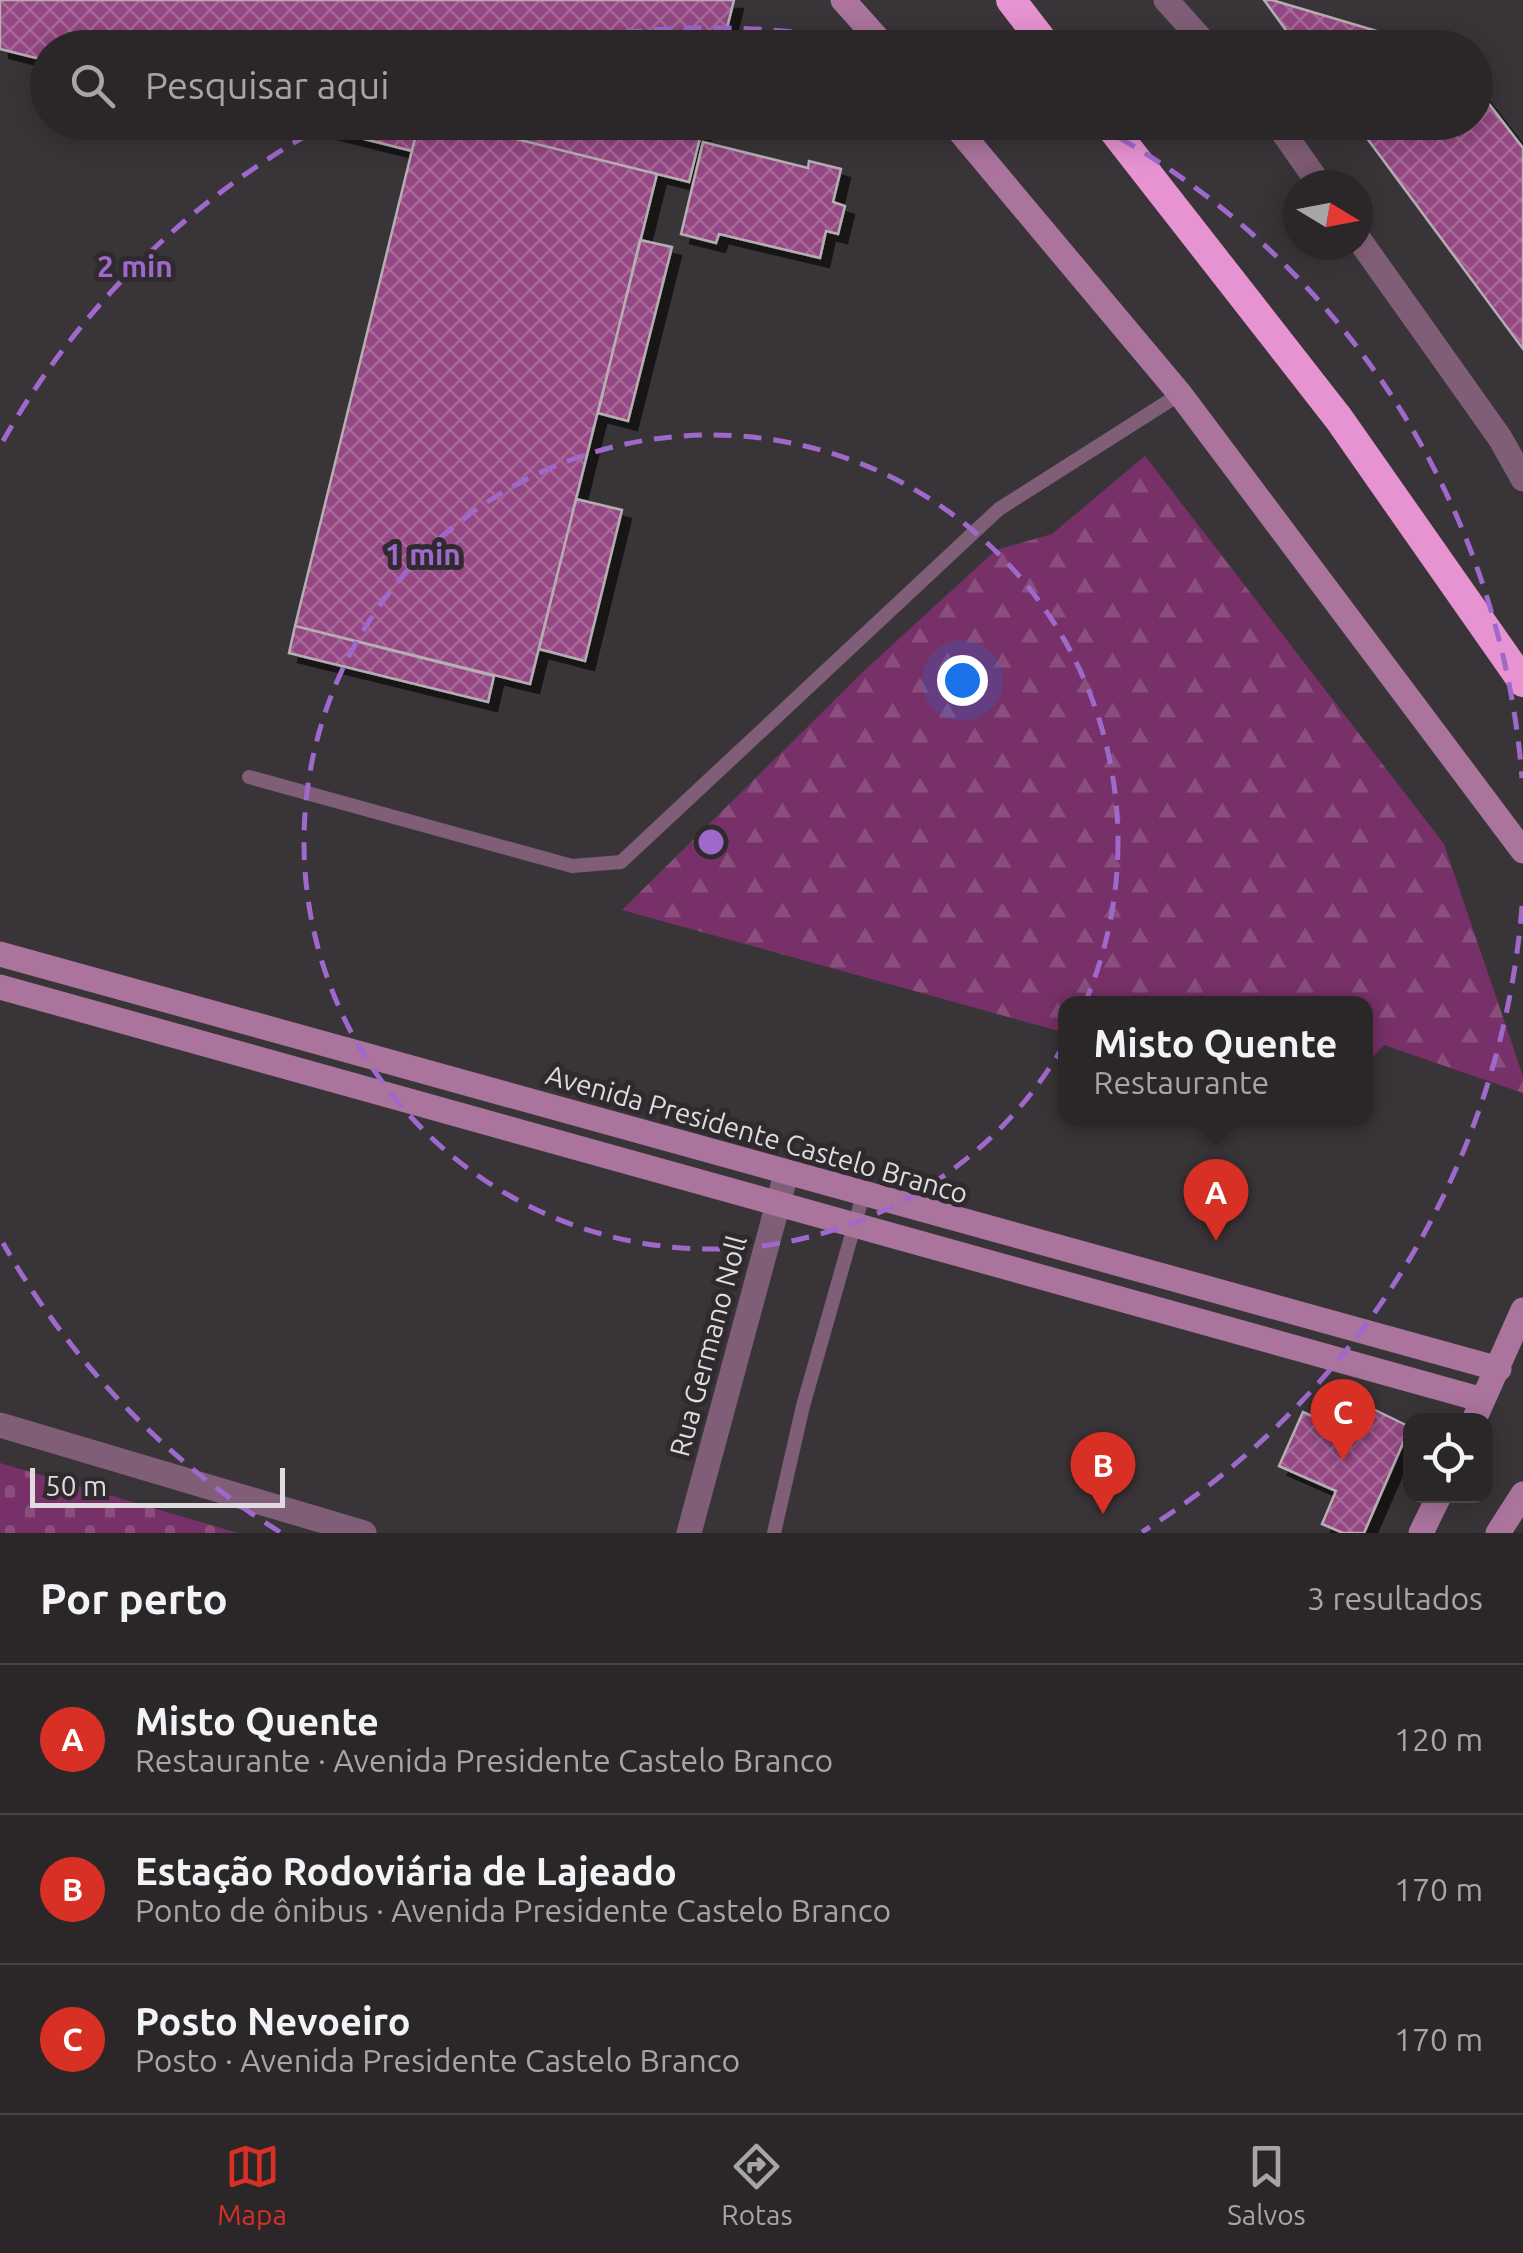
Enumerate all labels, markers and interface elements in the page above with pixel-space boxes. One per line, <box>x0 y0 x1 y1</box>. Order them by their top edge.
search box <box>30 30 1493 140</box>
icon: search <box>65 58 120 113</box>
text: Pesquisar aqui <box>145 64 389 106</box>
north arrow <box>1283 170 1373 260</box>
text: 2 min <box>97 249 173 283</box>
text: 1 min <box>385 537 461 571</box>
your location <box>937 655 988 706</box>
centre of rings <box>693 824 729 860</box>
popup <box>1058 996 1373 1126</box>
text: Misto Quente <box>1094 1022 1337 1064</box>
street label: Avenida Presidente Castelo Branco <box>543 1058 972 1209</box>
text: Restaurante <box>1094 1064 1269 1100</box>
pin: A <box>1184 1158 1248 1241</box>
street label: Rua Germano Noll <box>663 1232 752 1460</box>
pin: C <box>1310 1378 1376 1461</box>
map controls <box>1403 1413 1493 1503</box>
button: locate <box>1403 1413 1493 1503</box>
pin: B <box>1070 1432 1136 1514</box>
scale bar <box>30 1463 285 1508</box>
text: 50 m <box>45 1470 107 1501</box>
text: Por perto <box>40 1575 228 1622</box>
text: 3 resultados <box>1307 1580 1483 1616</box>
text: Misto Quente <box>135 1700 379 1742</box>
text: A <box>61 1721 84 1757</box>
text: 120 m <box>1394 1721 1483 1757</box>
text: Restaurante · Avenida Presidente Castelo Branco <box>135 1742 833 1778</box>
text: Estação Rodoviária de Lajeado <box>135 1850 677 1892</box>
text: B <box>62 1871 83 1907</box>
text: 170 m <box>1394 1871 1483 1907</box>
text: Ponto de ônibus · Avenida Presidente Castelo Branco <box>135 1892 891 1928</box>
text: Posto Nevoeiro <box>135 2000 411 2042</box>
text: C <box>62 2021 83 2057</box>
text: 170 m <box>1394 2021 1483 2057</box>
text: Posto · Avenida Presidente Castelo Branco <box>135 2042 740 2078</box>
tab: Mapa <box>217 2139 287 2230</box>
tab: Rotas <box>721 2139 793 2230</box>
tab: Salvos <box>1227 2139 1306 2230</box>

